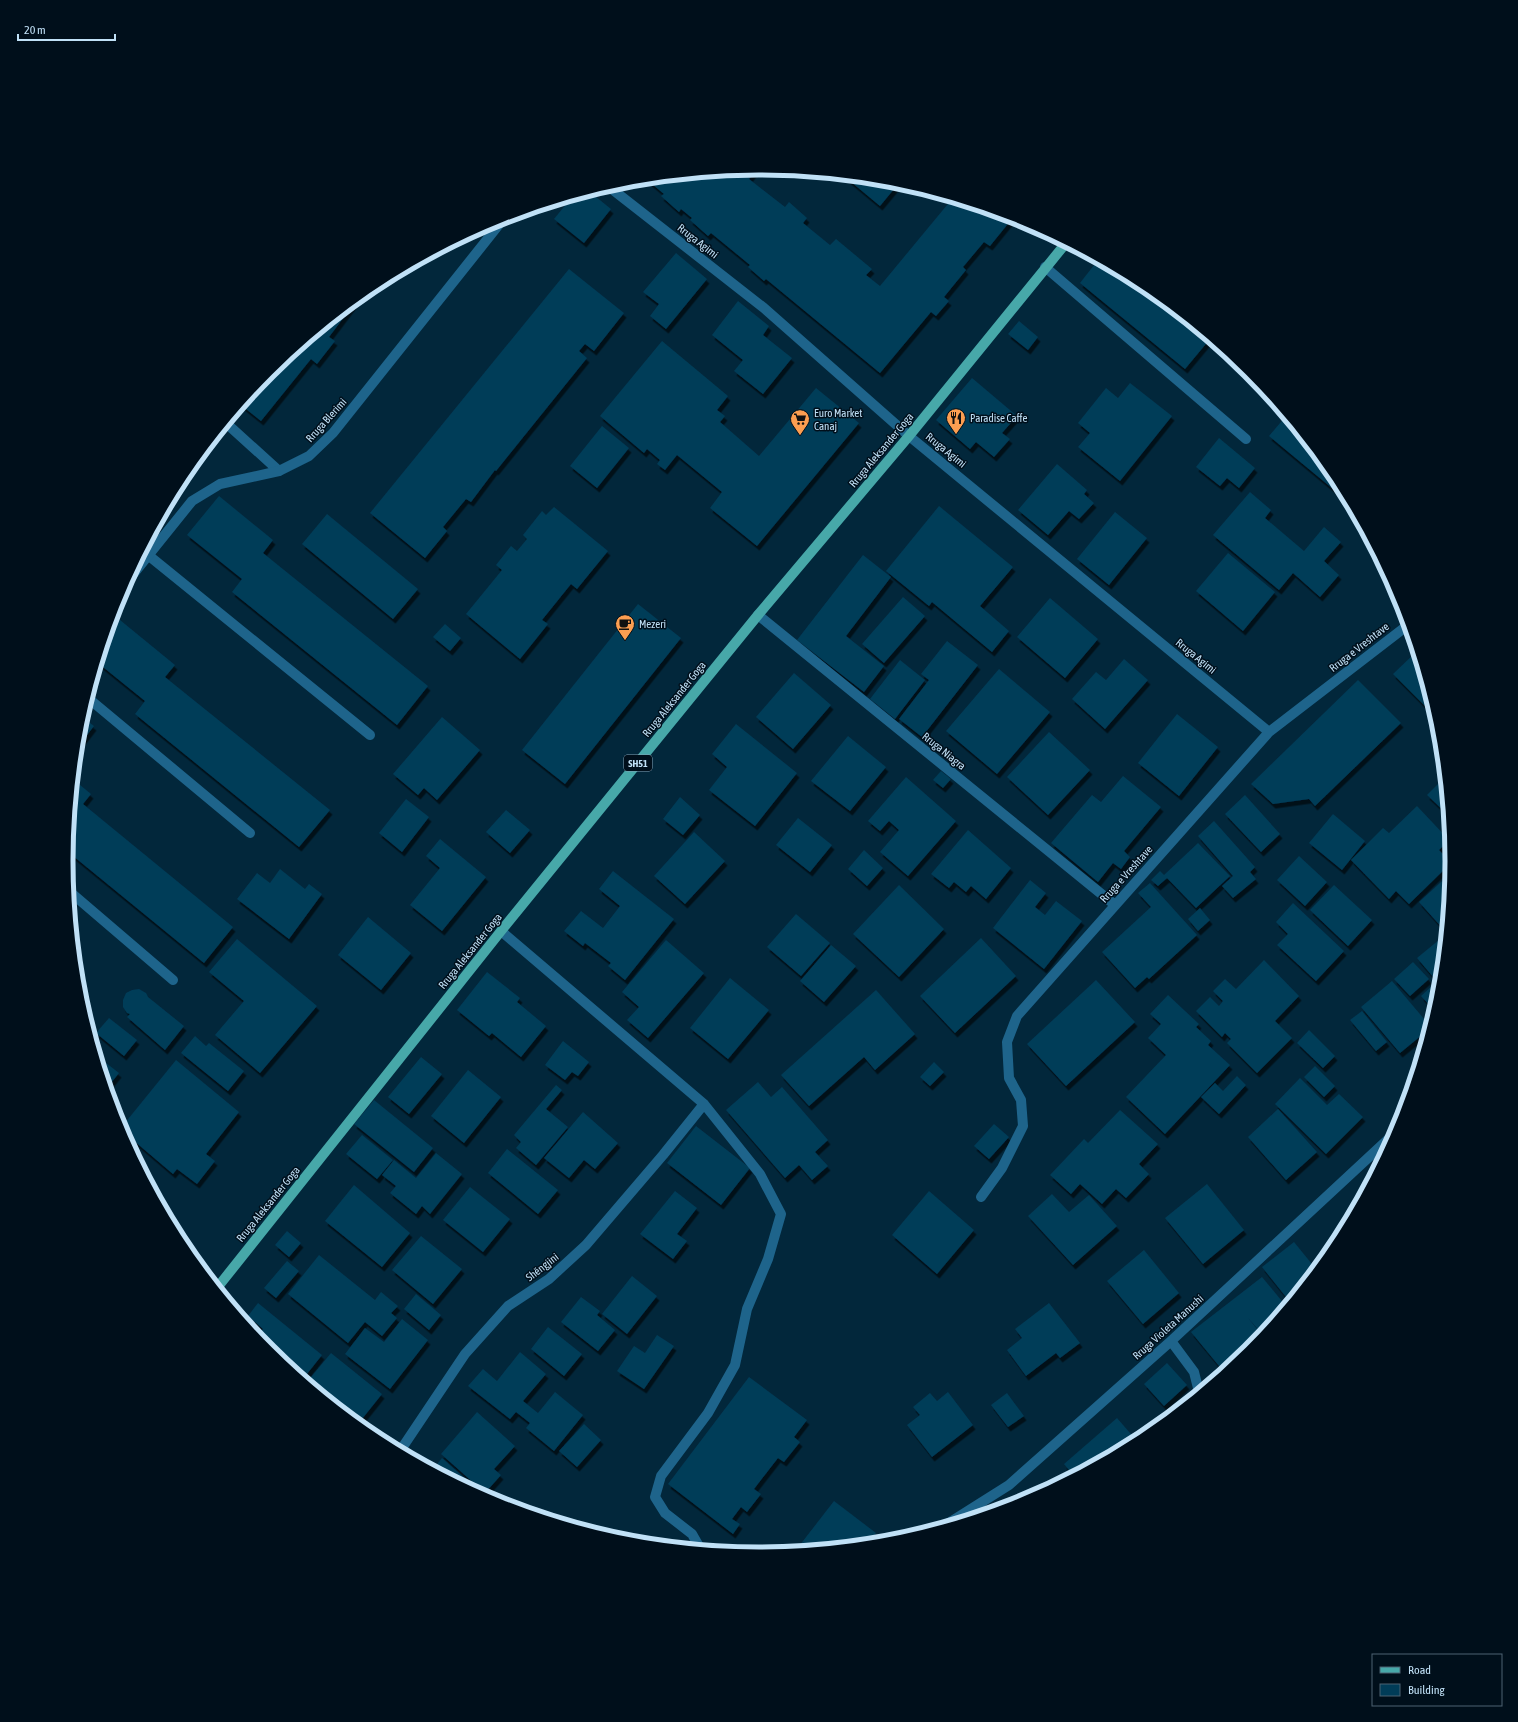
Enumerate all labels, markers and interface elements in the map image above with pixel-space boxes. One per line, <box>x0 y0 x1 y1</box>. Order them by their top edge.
scale bar <box>18 16 115 42</box>
text: 20 m <box>24 23 46 37</box>
street label: Rruga Agimi <box>675 221 721 261</box>
street label: Rruga Blerimi <box>303 396 349 444</box>
place label: Euro Market Canaj <box>814 407 862 432</box>
restaurant icon: Paradise Caffe <box>945 407 967 435</box>
supermarket icon: Euro Market Canaj <box>789 408 811 436</box>
street label: Rruga Aleksander Goga <box>846 410 916 490</box>
place label: Paradise Caffe <box>970 412 1028 424</box>
street label: Rruga Agimi <box>923 430 969 470</box>
cafe icon: Mezeri <box>614 613 636 641</box>
place label: Mezeri <box>639 618 666 630</box>
street label: Rruga e Vreshtave <box>1327 620 1391 674</box>
street label: Rruga Agimi <box>1173 636 1219 676</box>
street label: Rruga Aleksander Goga <box>640 659 708 739</box>
street label: Rruga Niagra <box>920 730 968 772</box>
road number: SH51 <box>624 755 652 771</box>
street label: Rruga e Vreshtave <box>1097 843 1155 905</box>
street label: Rruga Aleksander Goga <box>436 911 504 991</box>
street label: Rruga Aleksander Goga <box>234 1164 302 1244</box>
street label: Shëngjini <box>523 1251 561 1283</box>
street label: Rruga Violeta Manushi <box>1130 1292 1206 1362</box>
legend <box>1372 1654 1502 1706</box>
text: Road <box>1408 1663 1431 1677</box>
text: Building <box>1408 1683 1446 1697</box>

